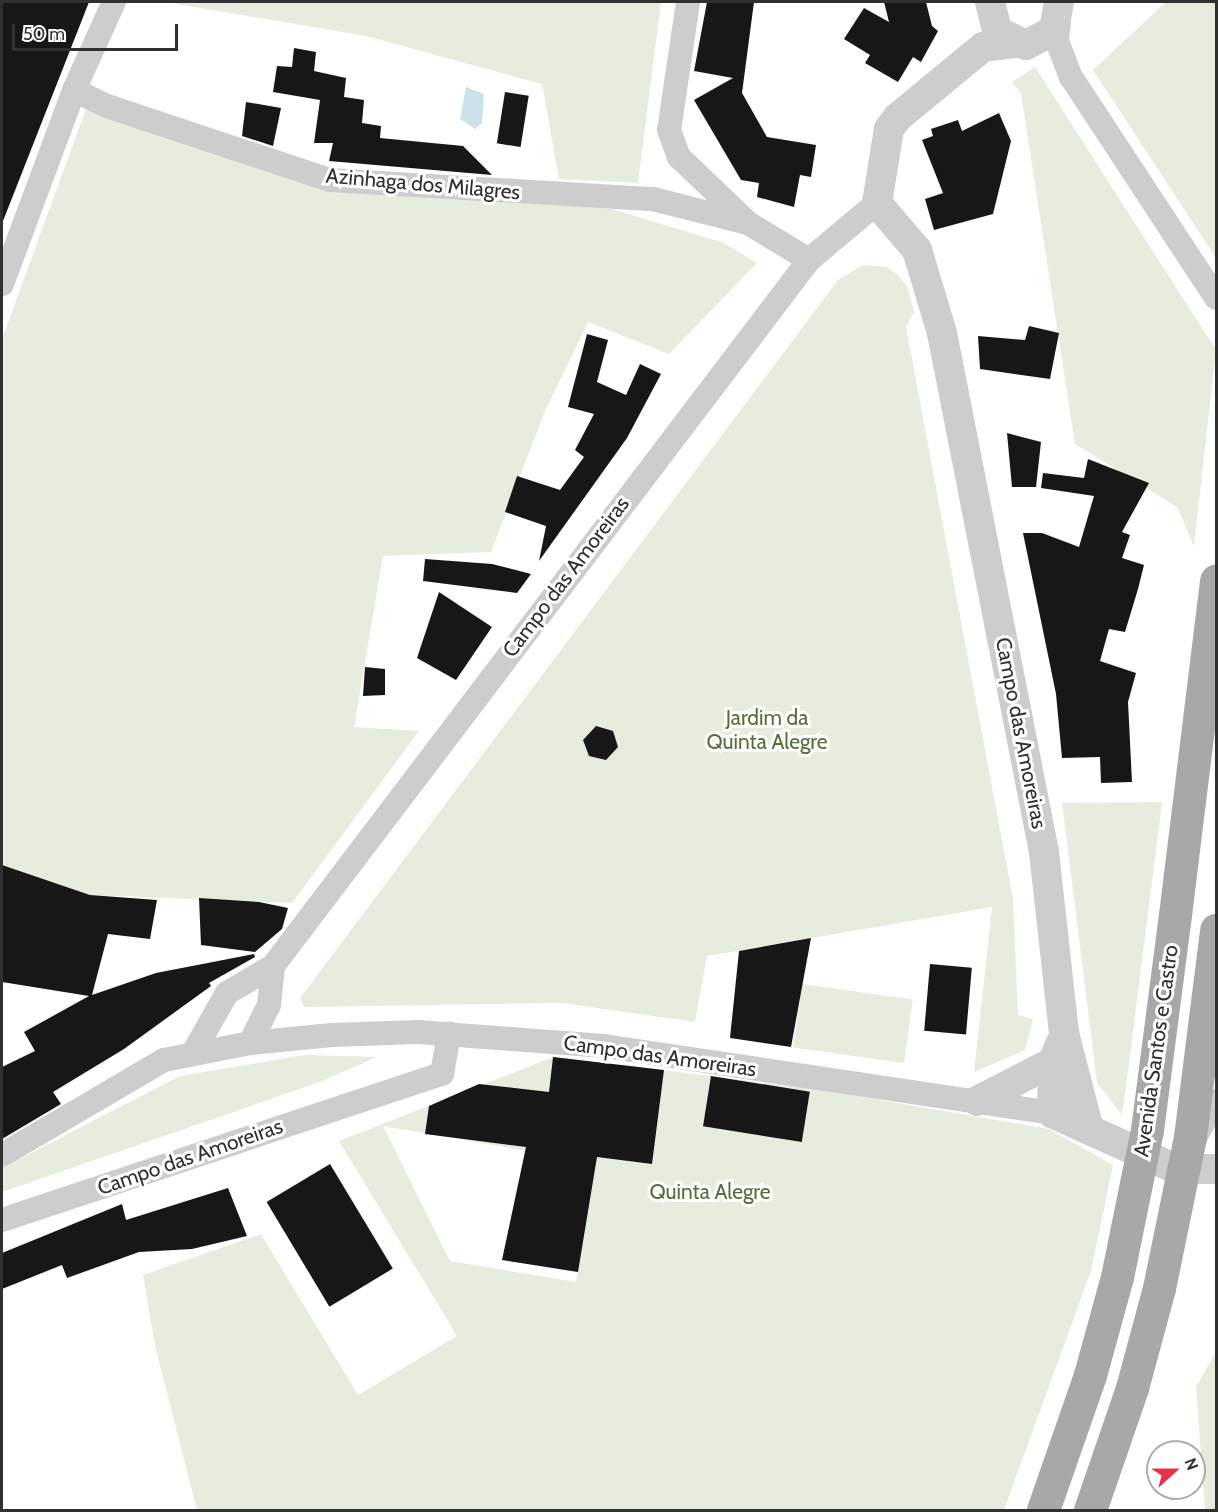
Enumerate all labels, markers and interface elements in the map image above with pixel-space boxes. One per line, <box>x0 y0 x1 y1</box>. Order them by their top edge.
scale bar <box>15 12 182 50</box>
text: 50 m <box>23 23 65 45</box>
street label: Azinhaga dos Milagres <box>325 163 521 205</box>
street label: Campo das Amoreiras <box>497 492 635 662</box>
street label: Campo das Amoreiras <box>990 635 1052 831</box>
park label: Jardim da Quinta Alegre <box>707 705 827 755</box>
street label: Avenida Santos e Castro <box>1129 943 1183 1159</box>
street label: Campo das Amoreiras <box>562 1030 758 1082</box>
street label: Campo das Amoreiras <box>94 1113 286 1201</box>
park label: Quinta Alegre <box>650 1179 770 1205</box>
north arrow <box>1146 1440 1206 1500</box>
text: N <box>1181 1455 1202 1473</box>

